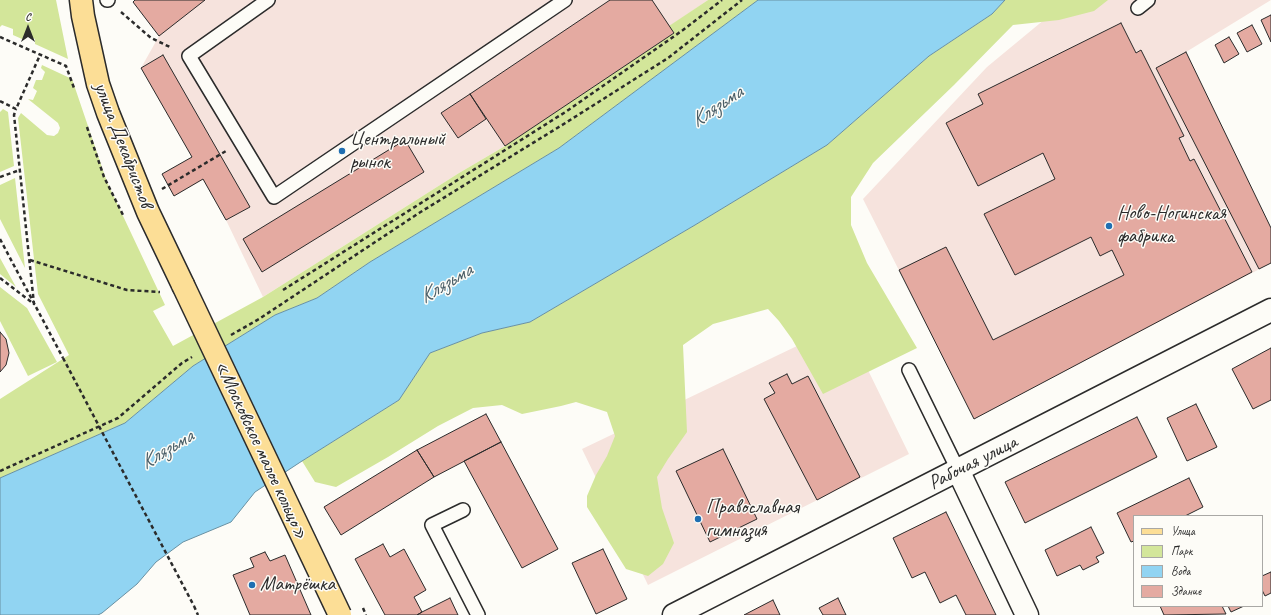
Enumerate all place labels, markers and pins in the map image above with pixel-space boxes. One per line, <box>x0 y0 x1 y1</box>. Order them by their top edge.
place label: Центральный рынок <box>350 128 445 175</box>
marker: Центральный рынок <box>337 146 347 156</box>
place label: Ново-Ногинская фабрика <box>1117 202 1226 249</box>
marker: Ново-Ногинская фабрика <box>1104 221 1114 231</box>
place label: Православная гимназия <box>706 496 799 543</box>
marker: Православная гимназия <box>693 514 703 524</box>
place label: Матрёшка <box>260 573 335 597</box>
marker: Матрёшка <box>247 580 257 590</box>

